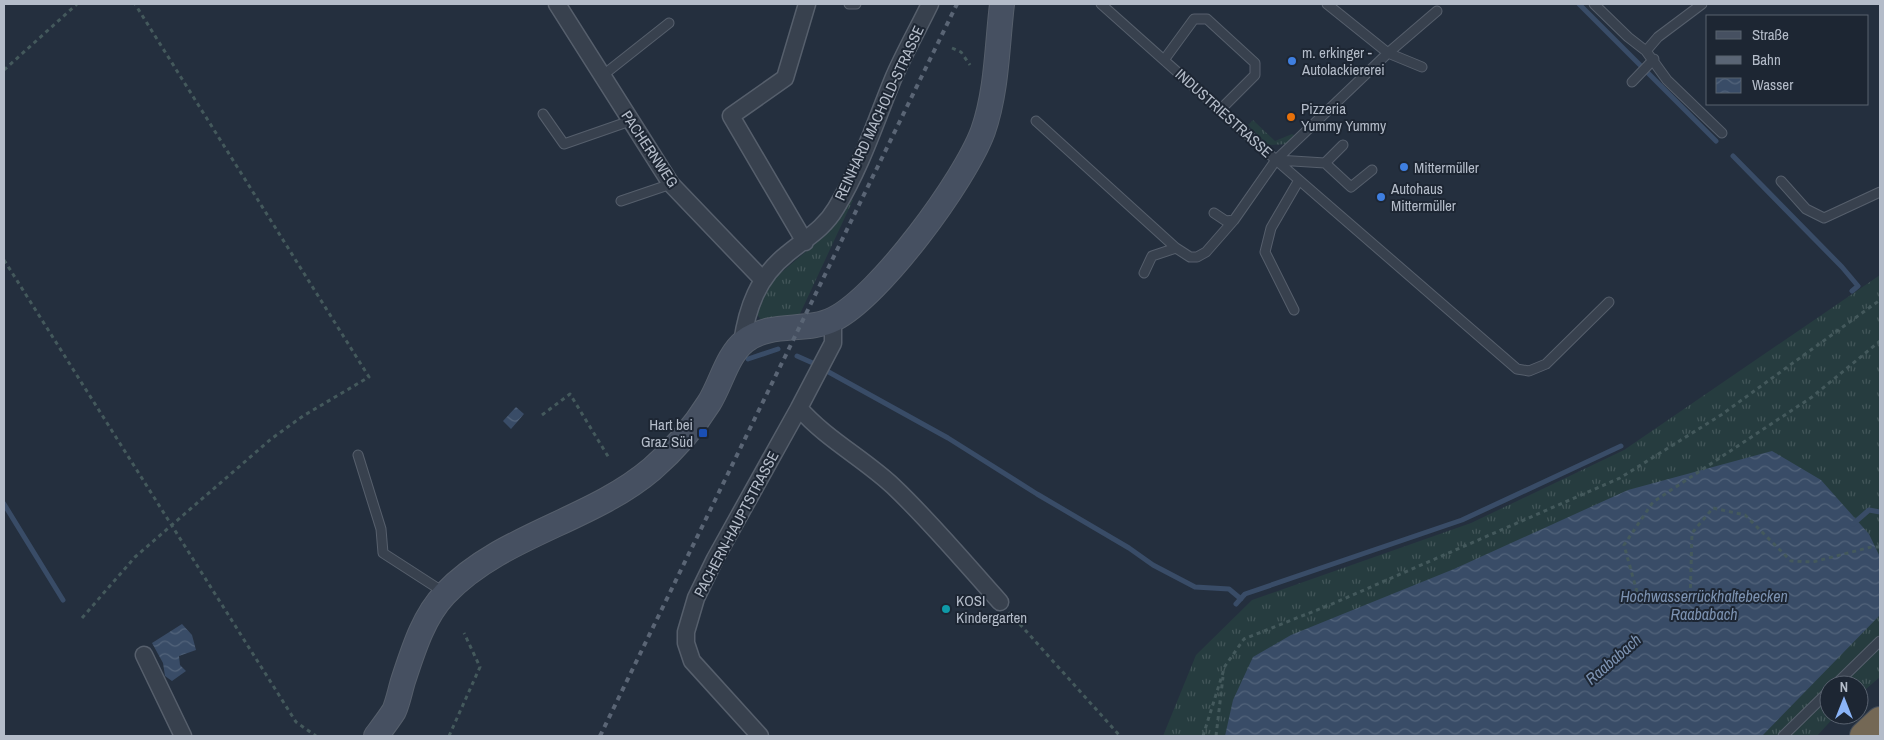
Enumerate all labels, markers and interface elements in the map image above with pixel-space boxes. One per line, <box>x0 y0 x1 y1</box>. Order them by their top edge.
legend <box>1706 15 1869 105</box>
street label: REINHARD MACHOLD-STRASSE <box>829 22 929 204</box>
text: Straße <box>1752 24 1789 45</box>
place label: m. erkinger - Autolackiererei <box>1301 42 1385 80</box>
text: Bahn <box>1752 49 1781 70</box>
marker: m. erkinger - Autolackiererei <box>1286 55 1298 67</box>
street label: INDUSTRIESTRASSE <box>1171 64 1277 162</box>
text: Wasser <box>1752 74 1793 95</box>
place label: Pizzeria Yummy Yummy <box>1301 98 1387 136</box>
street label: PACHERNWEG <box>617 106 683 192</box>
marker: Pizzeria Yummy Yummy <box>1285 111 1297 123</box>
place label: Mittermüller <box>1414 157 1479 178</box>
marker: Mittermüller <box>1398 161 1410 173</box>
place label: Autohaus Mittermüller <box>1390 178 1456 216</box>
marker: Autohaus Mittermüller <box>1375 191 1387 203</box>
place label: Hart bei Graz Süd <box>641 414 693 452</box>
marker: Hart bei Graz Süd <box>697 427 709 439</box>
street label: PACHERN-HAUPTSTRASSE <box>689 447 783 601</box>
water label: Hochwasserrückhaltebecken Raababach <box>1620 585 1788 625</box>
place label: KOSI Kindergarten <box>956 590 1027 628</box>
marker: KOSI Kindergarten <box>940 603 952 615</box>
water label: Raababach <box>1580 629 1646 689</box>
north arrow <box>1819 675 1869 725</box>
text: N <box>1840 678 1848 696</box>

